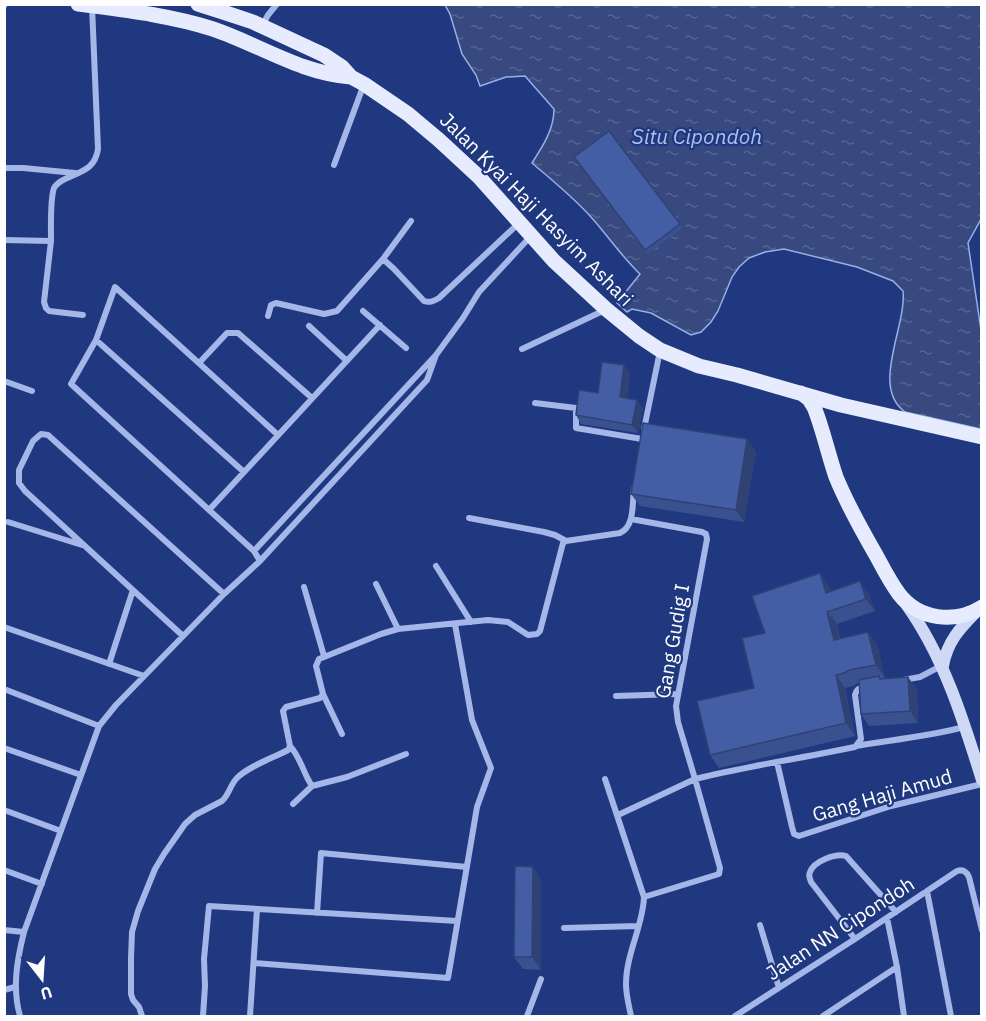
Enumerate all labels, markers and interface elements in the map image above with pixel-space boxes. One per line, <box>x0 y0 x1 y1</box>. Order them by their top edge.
street label: Jalan Kyai Haji Hasyim Ashari <box>434 106 640 312</box>
water label: Situ Cipondoh <box>632 122 762 150</box>
street label: Gang Gudig I <box>649 581 695 701</box>
street label: Gang Haji Amud <box>809 762 955 828</box>
street label: Jalan NN Cipondoh <box>761 870 919 986</box>
north arrow <box>12 949 72 1009</box>
text: U <box>38 982 55 1005</box>

